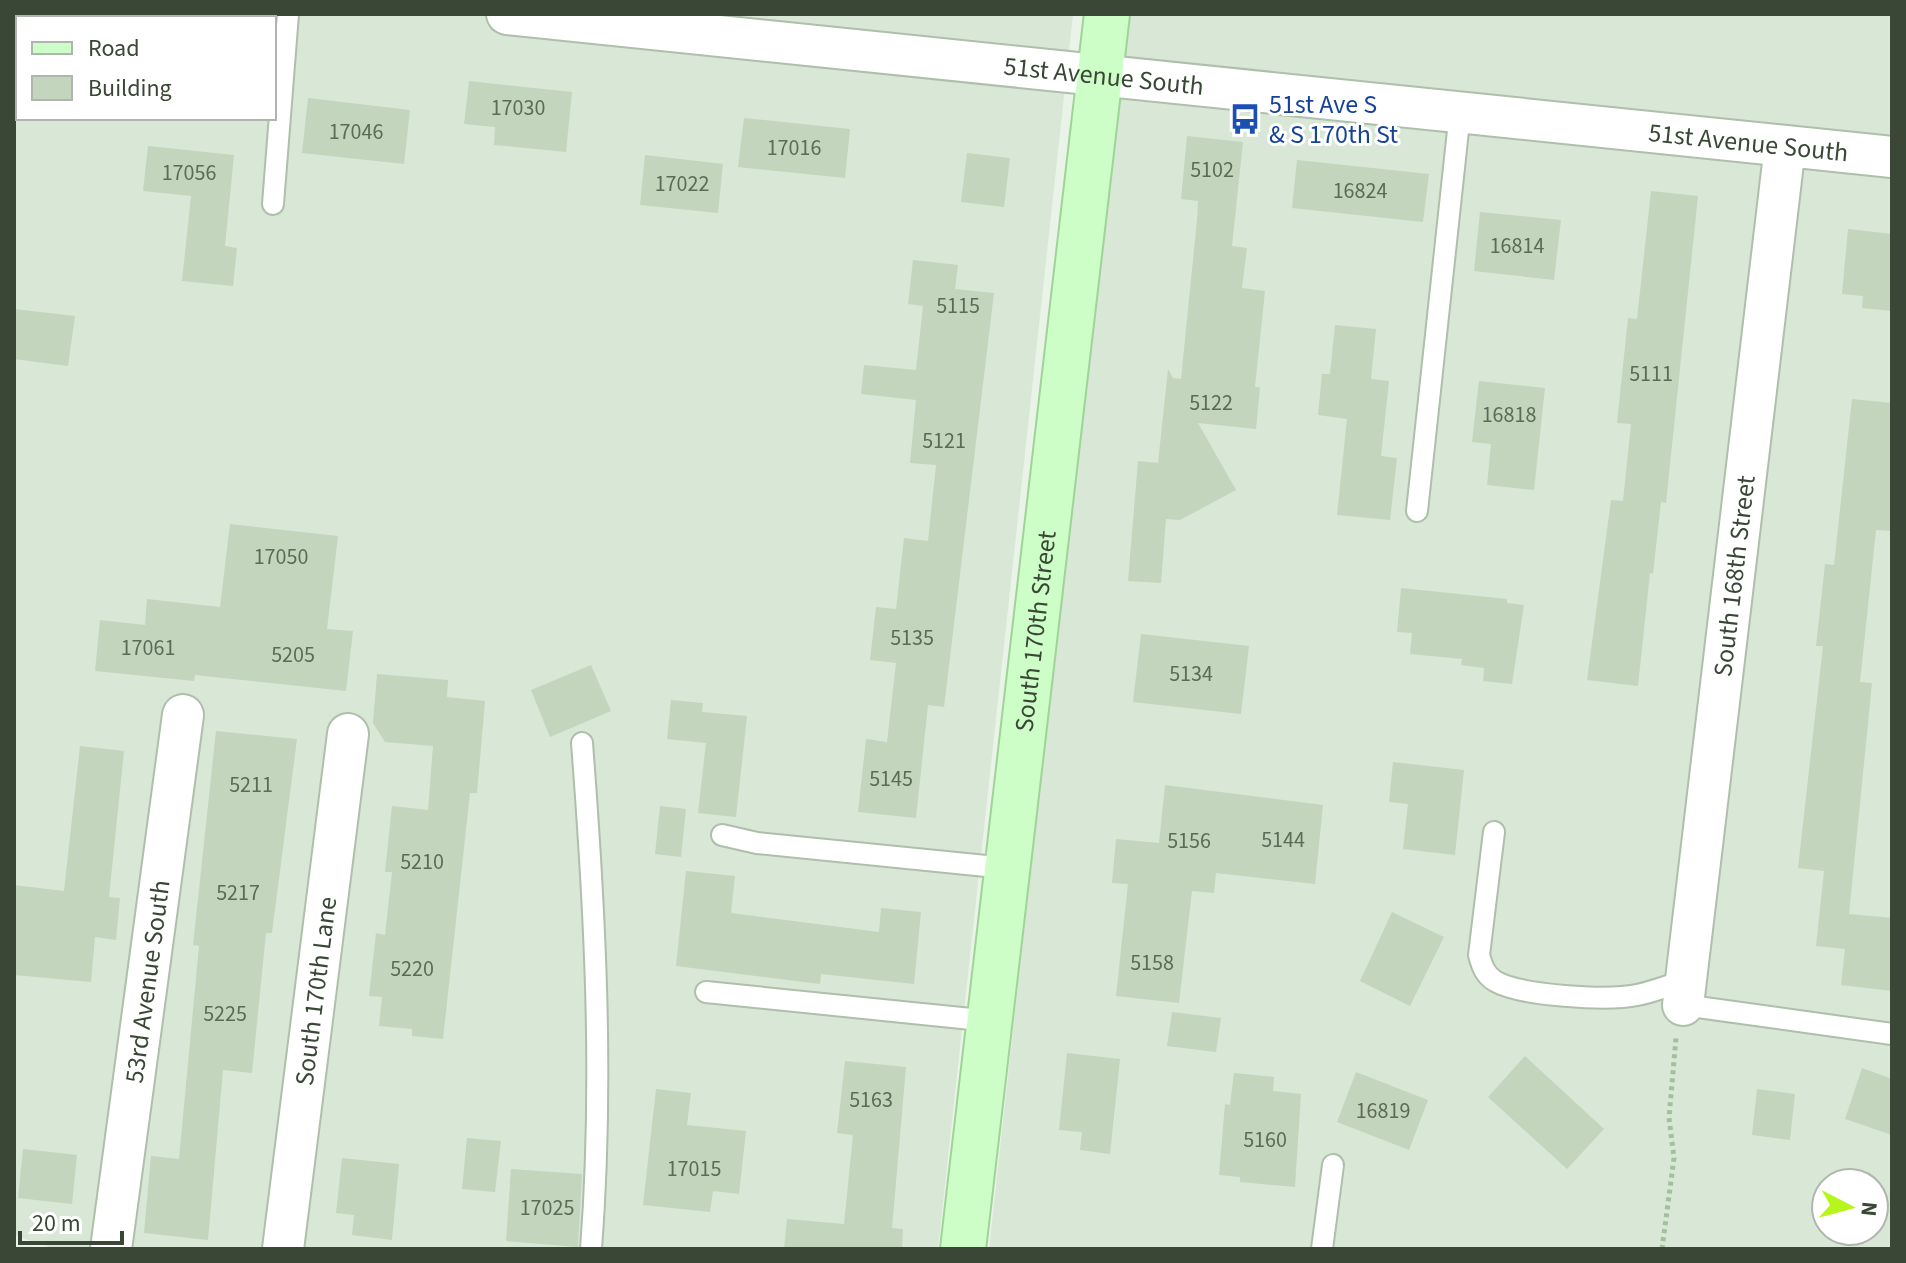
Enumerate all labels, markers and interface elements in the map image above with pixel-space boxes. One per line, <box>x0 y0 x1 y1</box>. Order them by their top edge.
legend <box>16 16 276 120</box>
text: Road <box>88 31 140 66</box>
street label: 51st Avenue South <box>1002 47 1206 104</box>
text: Building <box>88 71 172 106</box>
place label: 51st Ave S & S 170th St <box>1269 86 1398 153</box>
house number: 17030 <box>491 92 545 124</box>
bus stop icon: 51st Ave S & S 170th St <box>1228 102 1262 136</box>
street label: 51st Avenue South <box>1647 113 1850 171</box>
house number: 17046 <box>329 116 383 148</box>
house number: 17016 <box>767 132 821 164</box>
house number: 5102 <box>1190 154 1234 186</box>
house number: 17056 <box>162 157 216 189</box>
house number: 17022 <box>655 168 709 200</box>
house number: 16824 <box>1333 175 1387 207</box>
house number: 16814 <box>1490 230 1544 262</box>
house number: 5115 <box>936 290 980 322</box>
house number: 5111 <box>1629 358 1673 390</box>
house number: 5122 <box>1189 387 1233 419</box>
house number: 16818 <box>1482 399 1536 431</box>
house number: 5121 <box>922 425 966 457</box>
street label: South 168th Street <box>1704 473 1764 679</box>
street label: South 170th Street <box>1005 528 1065 734</box>
house number: 17050 <box>254 541 308 573</box>
house number: 5135 <box>890 622 934 654</box>
house number: 17061 <box>121 632 175 664</box>
house number: 5205 <box>271 639 315 671</box>
house number: 5134 <box>1169 658 1213 690</box>
house number: 5145 <box>869 763 913 795</box>
house number: 5211 <box>229 769 273 801</box>
house number: 5144 <box>1261 824 1305 856</box>
house number: 5156 <box>1167 825 1211 857</box>
house number: 5210 <box>400 846 444 878</box>
street label: 53rd Avenue South <box>115 877 179 1085</box>
house number: 5217 <box>216 877 260 909</box>
street label: South 170th Lane <box>285 894 346 1088</box>
house number: 5158 <box>1130 947 1174 979</box>
house number: 5220 <box>390 953 434 985</box>
house number: 5225 <box>203 998 247 1030</box>
house number: 5163 <box>849 1084 893 1116</box>
house number: 16819 <box>1356 1095 1410 1127</box>
house number: 5160 <box>1243 1124 1287 1156</box>
house number: 17015 <box>667 1153 721 1185</box>
north arrow <box>1810 1167 1890 1247</box>
house number: 17025 <box>520 1192 574 1224</box>
scale bar <box>20 1195 122 1245</box>
text: N <box>1852 1200 1886 1218</box>
text: 20 m <box>32 1206 81 1241</box>

